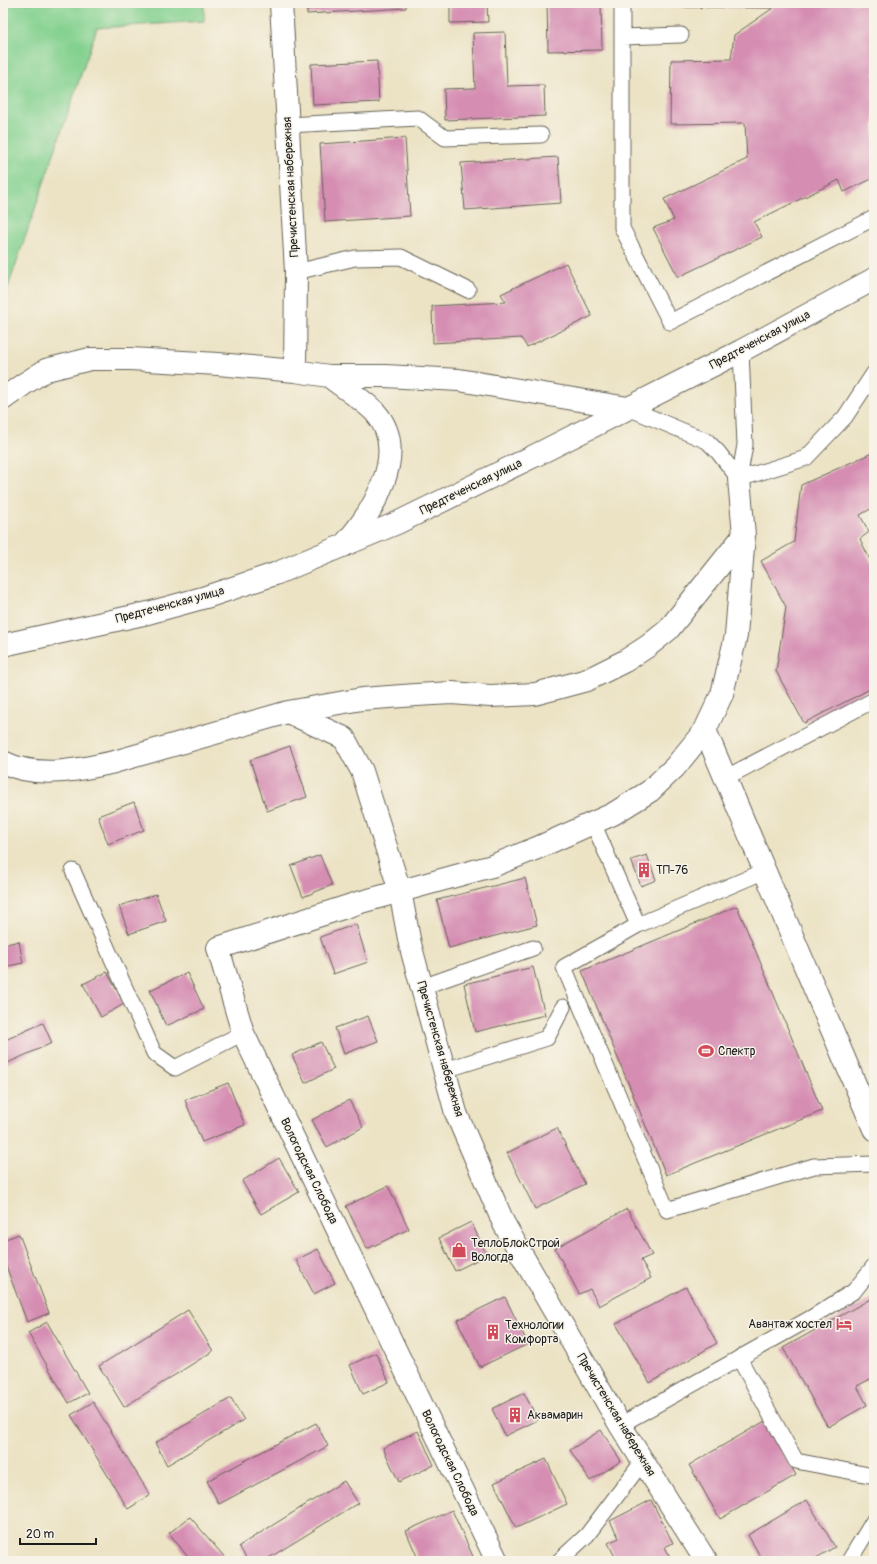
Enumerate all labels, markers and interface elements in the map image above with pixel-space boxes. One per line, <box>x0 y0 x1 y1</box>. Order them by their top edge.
street label: Пречистенская набережная <box>280 116 302 258</box>
street label: Предтеченская улица <box>707 307 813 373</box>
street label: Предтеченская улица <box>417 456 525 518</box>
street label: Предтеченская улица <box>114 583 226 627</box>
building icon: ТП-76 <box>635 861 653 879</box>
place label: ТП-76 <box>656 863 688 878</box>
street label: Пречистенская набережная <box>413 979 467 1119</box>
sports icon: Спектр <box>697 1042 715 1060</box>
place label: Спектр <box>718 1044 756 1059</box>
street label: Вологодская Слобода <box>277 1116 341 1227</box>
place label: ТеплоБлокСтрой Вологда <box>471 1236 560 1265</box>
shop icon: ТеплоБлокСтрой Вологда <box>450 1241 468 1259</box>
hotel icon: Авантаж хостел <box>835 1315 853 1333</box>
place label: Авантаж хостел <box>748 1317 832 1332</box>
place label: Технологии Комфорта <box>505 1318 564 1347</box>
building icon: Технологии Комфорта <box>484 1323 502 1341</box>
street label: Пречистенская набережная <box>573 1351 659 1479</box>
building icon: Аквамарин <box>506 1406 524 1424</box>
street label: Вологодская Слобода <box>418 1408 482 1519</box>
place label: Аквамарин <box>527 1408 583 1423</box>
scale bar <box>20 1520 96 1546</box>
text: 20 m <box>26 1527 55 1542</box>

